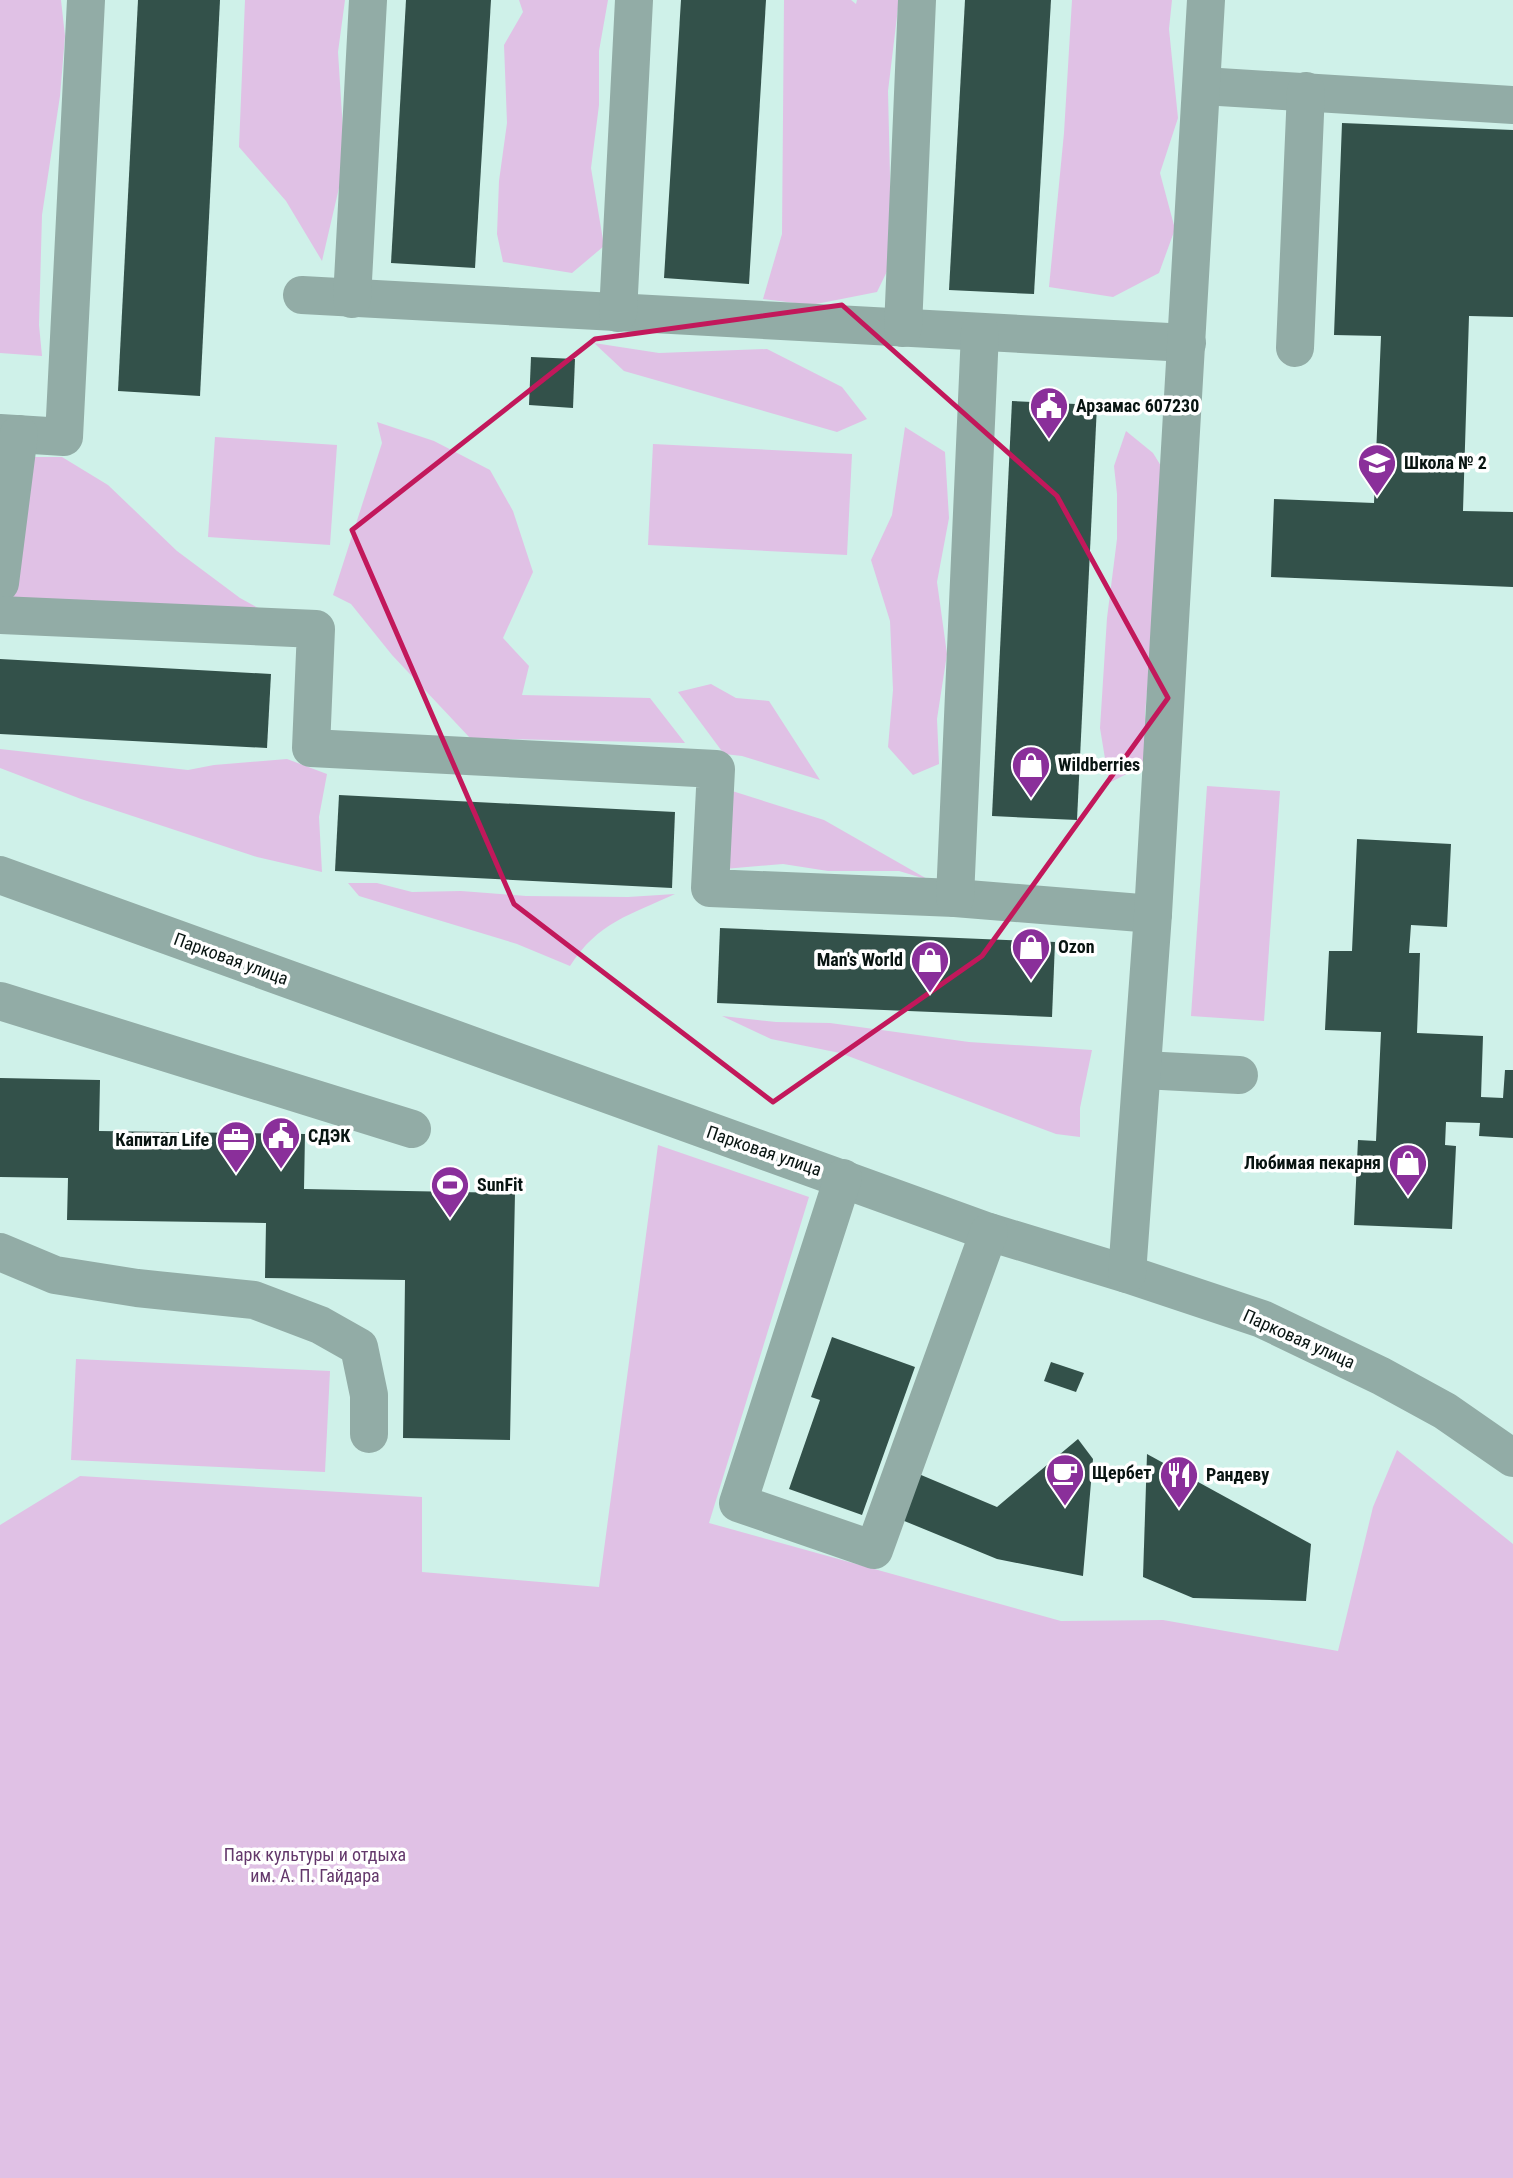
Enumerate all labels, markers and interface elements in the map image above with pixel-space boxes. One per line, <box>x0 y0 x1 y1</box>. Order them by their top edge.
public building icon: Арзамас 607230 <box>1028 385 1070 440</box>
place label: Арзамас 607230 <box>1076 395 1199 416</box>
school or university icon: Школа № 2 <box>1356 442 1398 497</box>
place label: Школа № 2 <box>1404 452 1487 473</box>
shop icon: Wildberries <box>1010 744 1052 799</box>
place label: Wildberries <box>1058 754 1140 775</box>
shop icon: Ozon <box>1010 926 1052 981</box>
street label: Парковая улица <box>171 928 291 989</box>
place label: Ozon <box>1058 936 1095 957</box>
shop icon: Man's World <box>909 939 951 994</box>
place label: Man's World <box>817 949 903 970</box>
public building icon: СДЭК <box>260 1115 302 1170</box>
office icon: Капитал Life <box>215 1119 257 1174</box>
street label: Парковая улица <box>704 1121 824 1180</box>
place label: СДЭК <box>308 1125 351 1146</box>
place label: Капитал Life <box>115 1129 209 1150</box>
shop icon: Любимая пекарня <box>1387 1142 1429 1197</box>
place label: Любимая пекарня <box>1244 1152 1381 1173</box>
sports icon: SunFit <box>429 1164 471 1219</box>
place label: SunFit <box>477 1174 524 1195</box>
street label: Парковая улица <box>1240 1305 1358 1373</box>
cafe icon: Щербет <box>1044 1452 1086 1507</box>
restaurant icon: Рандеву <box>1158 1454 1200 1509</box>
place label: Щербет <box>1092 1462 1151 1483</box>
place label: Рандеву <box>1206 1464 1269 1485</box>
park label: Парк культуры и отдыха им. А. П. Гайдара <box>224 1844 406 1886</box>

